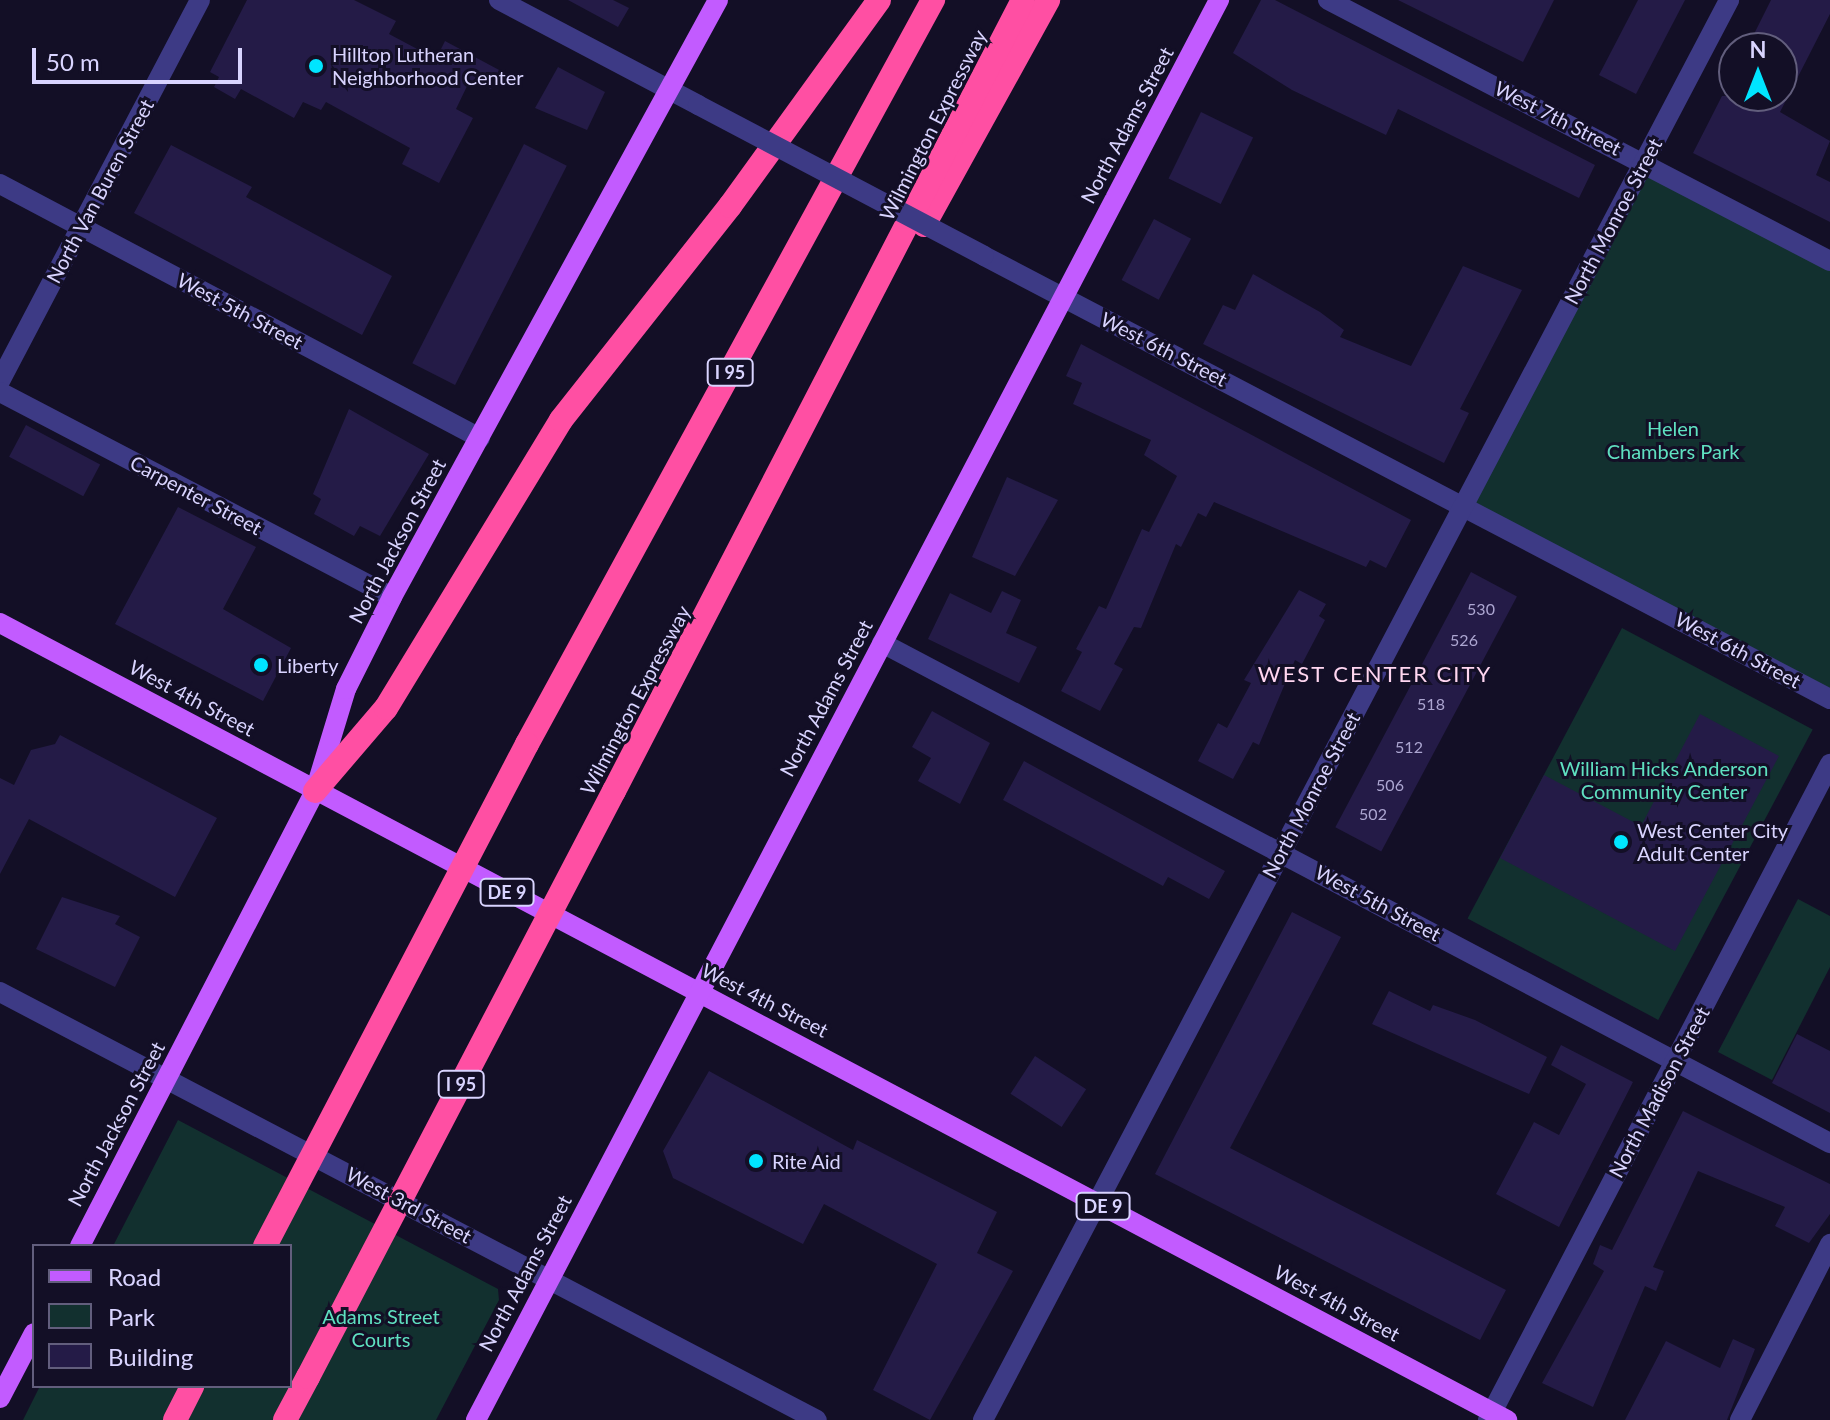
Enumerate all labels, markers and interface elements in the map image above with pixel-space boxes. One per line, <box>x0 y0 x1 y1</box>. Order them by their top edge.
street label: Wilmington Expressway <box>874 26 992 224</box>
scale bar <box>36 32 246 82</box>
north arrow <box>1718 32 1798 112</box>
text: N <box>1750 36 1766 63</box>
place label: Hilltop Lutheran Neighborhood Center <box>332 42 524 89</box>
street label: North Adams Street <box>1075 42 1179 208</box>
text: 50 m <box>46 47 100 76</box>
marker: Hilltop Lutheran Neighborhood Center <box>307 57 325 75</box>
street label: West 7th Street <box>1491 76 1625 160</box>
street label: North Van Buren Street <box>41 95 159 287</box>
street label: North Monroe Street <box>1559 134 1667 308</box>
street label: West 5th Street <box>173 268 307 354</box>
street label: West 6th Street <box>1097 307 1231 391</box>
road number: I 95 <box>706 358 754 386</box>
park label: Helen Chambers Park <box>1607 417 1739 464</box>
street label: Carpenter Street <box>126 450 266 540</box>
street label: North Jackson Street <box>343 454 451 628</box>
house number: 530 <box>1467 599 1495 619</box>
street label: Wilmington Expressway <box>575 601 695 799</box>
street label: West 6th Street <box>1671 607 1805 693</box>
street label: North Adams Street <box>774 615 878 781</box>
house number: 526 <box>1450 630 1478 650</box>
place label: Liberty <box>277 653 339 677</box>
street label: West 4th Street <box>125 655 259 741</box>
marker: Liberty <box>252 656 270 674</box>
district label: WEST CENTER CITY <box>1258 661 1492 687</box>
house number: 518 <box>1417 694 1445 714</box>
street label: North Monroe Street <box>1257 708 1365 882</box>
house number: 512 <box>1395 737 1423 757</box>
park label: William Hicks Anderson Community Center <box>1559 757 1769 804</box>
house number: 506 <box>1376 775 1404 795</box>
house number: 502 <box>1359 804 1387 824</box>
place label: West Center City Adult Center <box>1637 818 1789 865</box>
marker: West Center City Adult Center <box>1612 833 1630 851</box>
street label: West 5th Street <box>1311 860 1445 946</box>
road number: DE 9 <box>479 878 535 906</box>
street label: West 4th Street <box>698 958 832 1042</box>
street label: North Madison Street <box>1604 1002 1714 1182</box>
street label: North Jackson Street <box>62 1037 170 1211</box>
road number: I 95 <box>437 1070 485 1098</box>
place label: Rite Aid <box>772 1149 841 1173</box>
marker: Rite Aid <box>747 1152 765 1170</box>
street label: West 3rd Street <box>342 1162 476 1248</box>
street label: North Adams Street <box>473 1190 577 1356</box>
road number: DE 9 <box>1075 1192 1131 1220</box>
legend <box>32 1244 292 1388</box>
street label: West 4th Street <box>1270 1260 1404 1346</box>
text: Road <box>108 1262 161 1291</box>
text: Park <box>108 1302 155 1331</box>
park label: Adams Street Courts <box>322 1305 440 1352</box>
text: Building <box>108 1342 193 1371</box>

